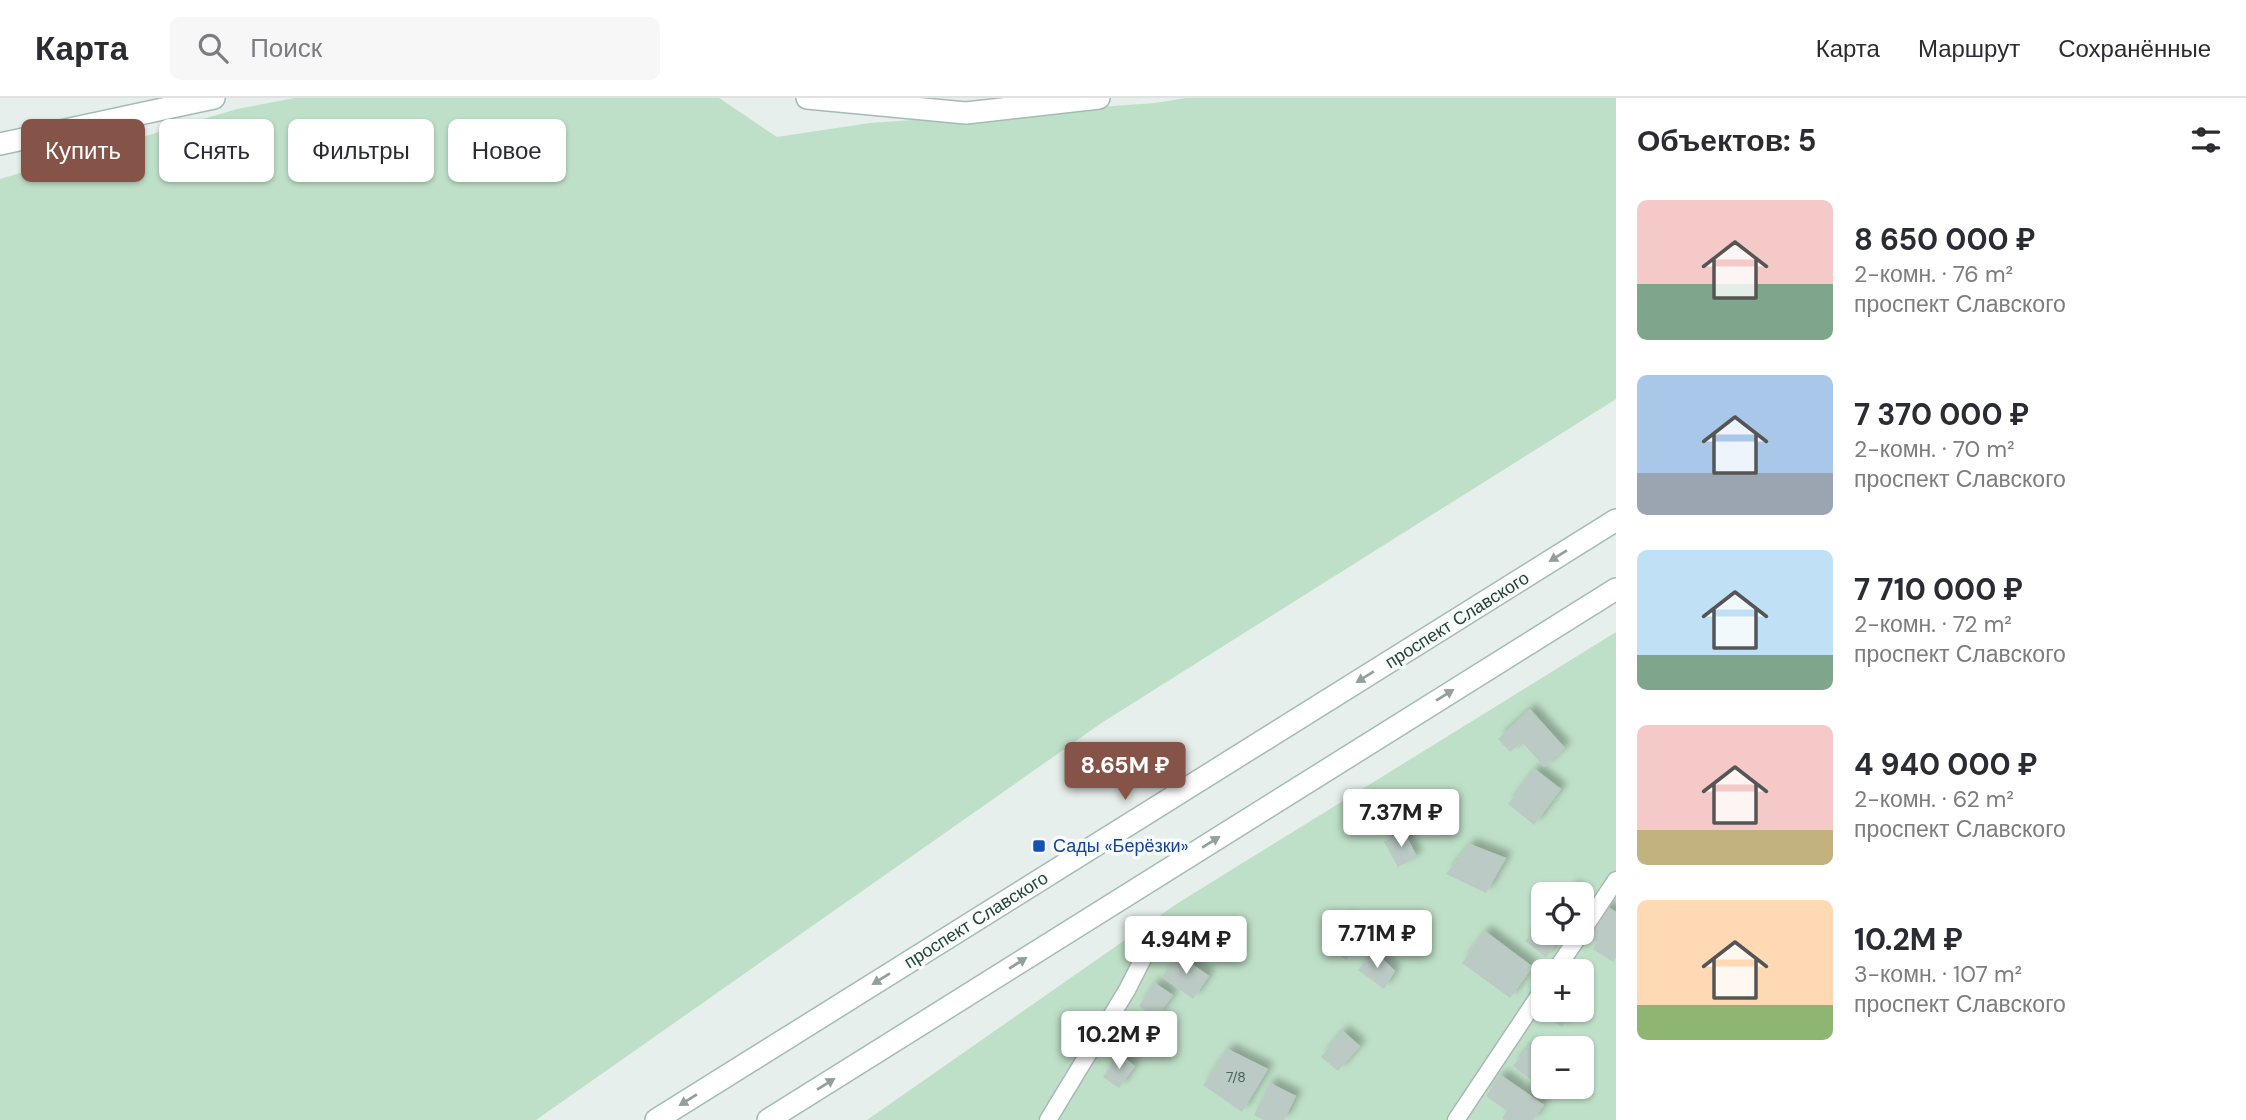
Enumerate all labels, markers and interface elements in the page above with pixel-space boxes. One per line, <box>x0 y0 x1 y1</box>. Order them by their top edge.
search box <box>170 17 660 80</box>
text: Карта <box>35 27 128 70</box>
icon: search <box>194 29 232 67</box>
text: Поиск <box>250 31 322 65</box>
text: Карта <box>1816 33 1880 64</box>
text: Маршрут <box>1918 33 2020 64</box>
text: Сохранённые <box>2058 33 2211 64</box>
chip: Купить <box>21 119 145 182</box>
chip: Снять <box>159 119 274 182</box>
chip: Фильтры <box>288 119 434 182</box>
chip: Новое <box>448 119 566 182</box>
text: Объектов: 5 <box>1637 121 1816 160</box>
icon: filters <box>2187 121 2225 159</box>
text: 8 650 000 ₽ <box>1854 220 2035 259</box>
icon: home <box>1693 228 1777 312</box>
text: 2-комн. · 76 m² <box>1854 259 2013 289</box>
text: проспект Славского <box>1854 289 2066 319</box>
text: 7 370 000 ₽ <box>1854 395 2029 434</box>
icon: home <box>1693 403 1777 487</box>
text: 2-комн. · 70 m² <box>1854 434 2015 464</box>
text: проспект Славского <box>1854 464 2066 494</box>
one-way arrow <box>1548 550 1568 563</box>
street label: проспект Славского <box>1380 566 1534 674</box>
text: 7 710 000 ₽ <box>1854 570 2023 609</box>
icon: home <box>1693 578 1777 662</box>
text: 2-комн. · 72 m² <box>1854 609 2012 639</box>
text: проспект Славского <box>1854 639 2066 669</box>
one-way arrow <box>1355 670 1375 683</box>
one-way arrow <box>1436 688 1455 701</box>
pin: 8.65M ₽ <box>1060 742 1190 802</box>
text: 4 940 000 ₽ <box>1854 745 2037 784</box>
text: 8.65M ₽ <box>1081 750 1169 780</box>
icon: home <box>1693 753 1777 837</box>
text: 2-комн. · 62 m² <box>1854 784 2014 814</box>
pin: 7.37M ₽ <box>1336 790 1466 849</box>
text: 7.37M ₽ <box>1359 797 1443 827</box>
text: проспект Славского <box>1854 814 2066 844</box>
place label: Сады «Берёзки» <box>1053 834 1189 858</box>
one-way arrow <box>1201 835 1221 848</box>
marker: Сады «Берёзки» <box>1031 838 1047 854</box>
street label: проспект Славского <box>899 866 1053 974</box>
map controls <box>1531 882 1594 1099</box>
button: locate <box>1531 882 1594 945</box>
pin: 7.71M ₽ <box>1312 910 1442 970</box>
pin: 4.94M ₽ <box>1121 916 1251 976</box>
text: 7.71M ₽ <box>1338 918 1416 948</box>
text: 10.2M ₽ <box>1854 920 1963 959</box>
text: 4.94M ₽ <box>1141 924 1231 954</box>
icon: home <box>1693 928 1777 1012</box>
one-way arrow <box>1009 956 1028 969</box>
button: + <box>1531 959 1594 1022</box>
text: 3-комн. · 107 m² <box>1854 959 2022 989</box>
one-way arrow <box>872 973 891 986</box>
text: проспект Славского <box>1854 989 2066 1019</box>
pin: 10.2M ₽ <box>1054 1012 1184 1071</box>
text: 10.2M ₽ <box>1077 1019 1161 1049</box>
button: − <box>1531 1036 1594 1099</box>
house number: 7/8 <box>1226 1068 1246 1086</box>
one-way arrow <box>816 1077 835 1090</box>
one-way arrow <box>679 1093 698 1106</box>

